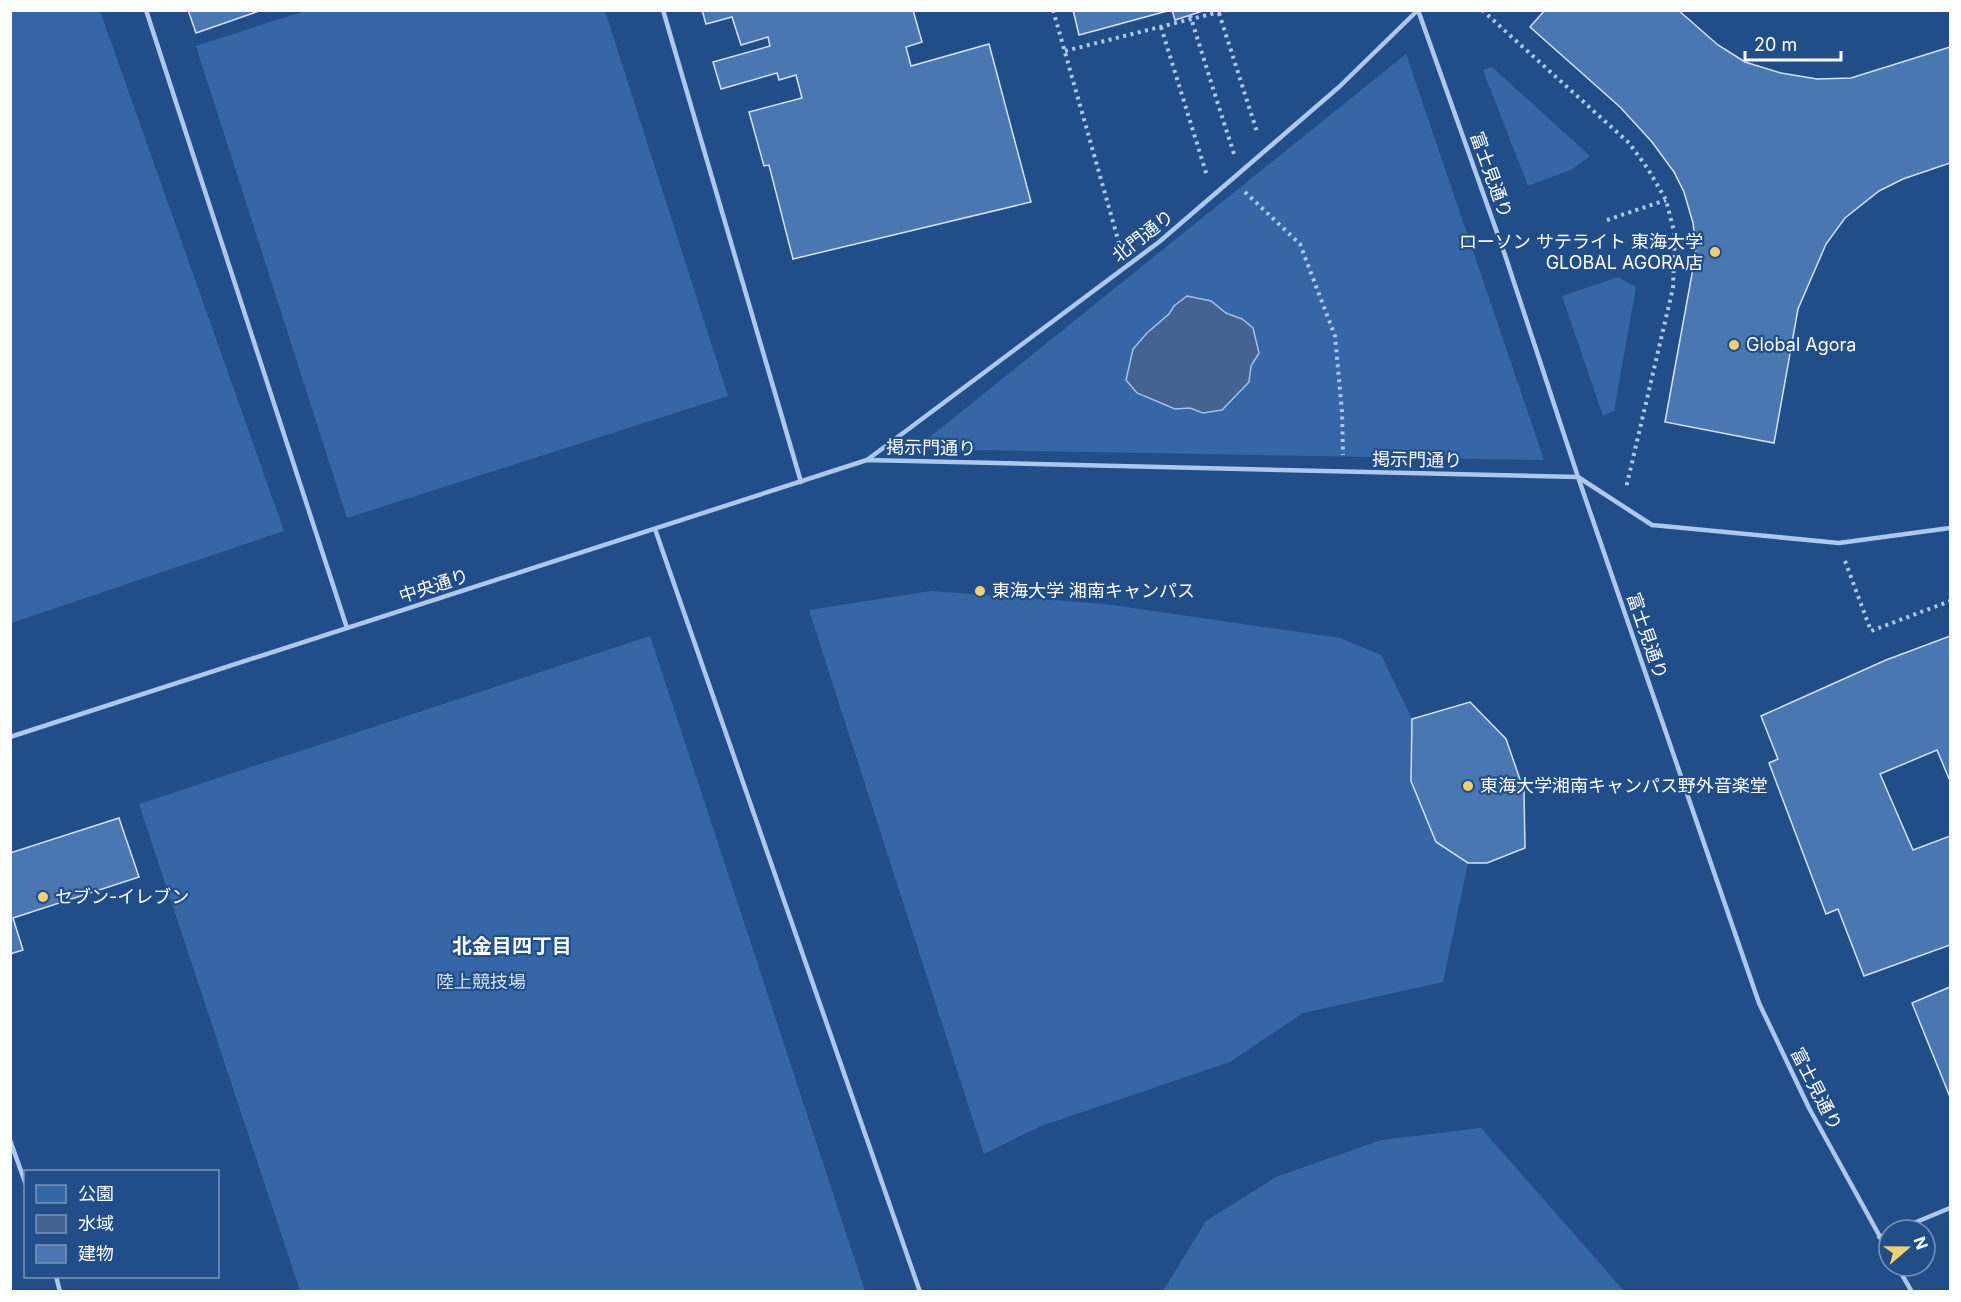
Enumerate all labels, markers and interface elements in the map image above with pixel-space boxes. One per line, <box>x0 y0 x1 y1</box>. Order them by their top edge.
scale bar <box>1745 24 1841 62</box>
text: 20 m <box>1754 34 1797 55</box>
street label: 富士見通り <box>1466 129 1517 221</box>
street label: 北門通り <box>1108 205 1178 266</box>
place label: ローソン サテライト 東海大学 GLOBAL AGORA店 <box>1459 231 1703 273</box>
marker: ローソン サテライト 東海大学 GLOBAL AGORA店 <box>1708 245 1722 259</box>
place label: Global Agora <box>1746 334 1856 355</box>
marker: Global Agora <box>1727 338 1741 352</box>
street label: 掲示門通り <box>886 436 976 459</box>
street label: 掲示門通り <box>1372 448 1462 471</box>
street label: 中央通り <box>396 564 471 607</box>
place label: 東海大学 湘南キャンパス <box>992 580 1195 601</box>
marker: 東海大学 湘南キャンパス <box>973 584 987 598</box>
street label: 富士見通り <box>1623 590 1672 682</box>
place label: 東海大学湘南キャンパス野外音楽堂 <box>1480 775 1768 796</box>
marker: 東海大学湘南キャンパス野外音楽堂 <box>1461 779 1475 793</box>
place label: セブン-イレブン <box>55 886 189 907</box>
marker: セブン-イレブン <box>36 890 50 904</box>
district label: 北金目四丁目 <box>452 934 572 958</box>
park label: 陸上競技場 <box>436 971 526 992</box>
street label: 富士見通り <box>1787 1044 1846 1134</box>
legend <box>24 1170 219 1278</box>
text: 公園 <box>78 1183 114 1204</box>
text: 水域 <box>78 1213 114 1234</box>
north arrow <box>1877 1218 1937 1278</box>
text: N <box>1910 1234 1933 1252</box>
text: 建物 <box>78 1243 114 1264</box>

